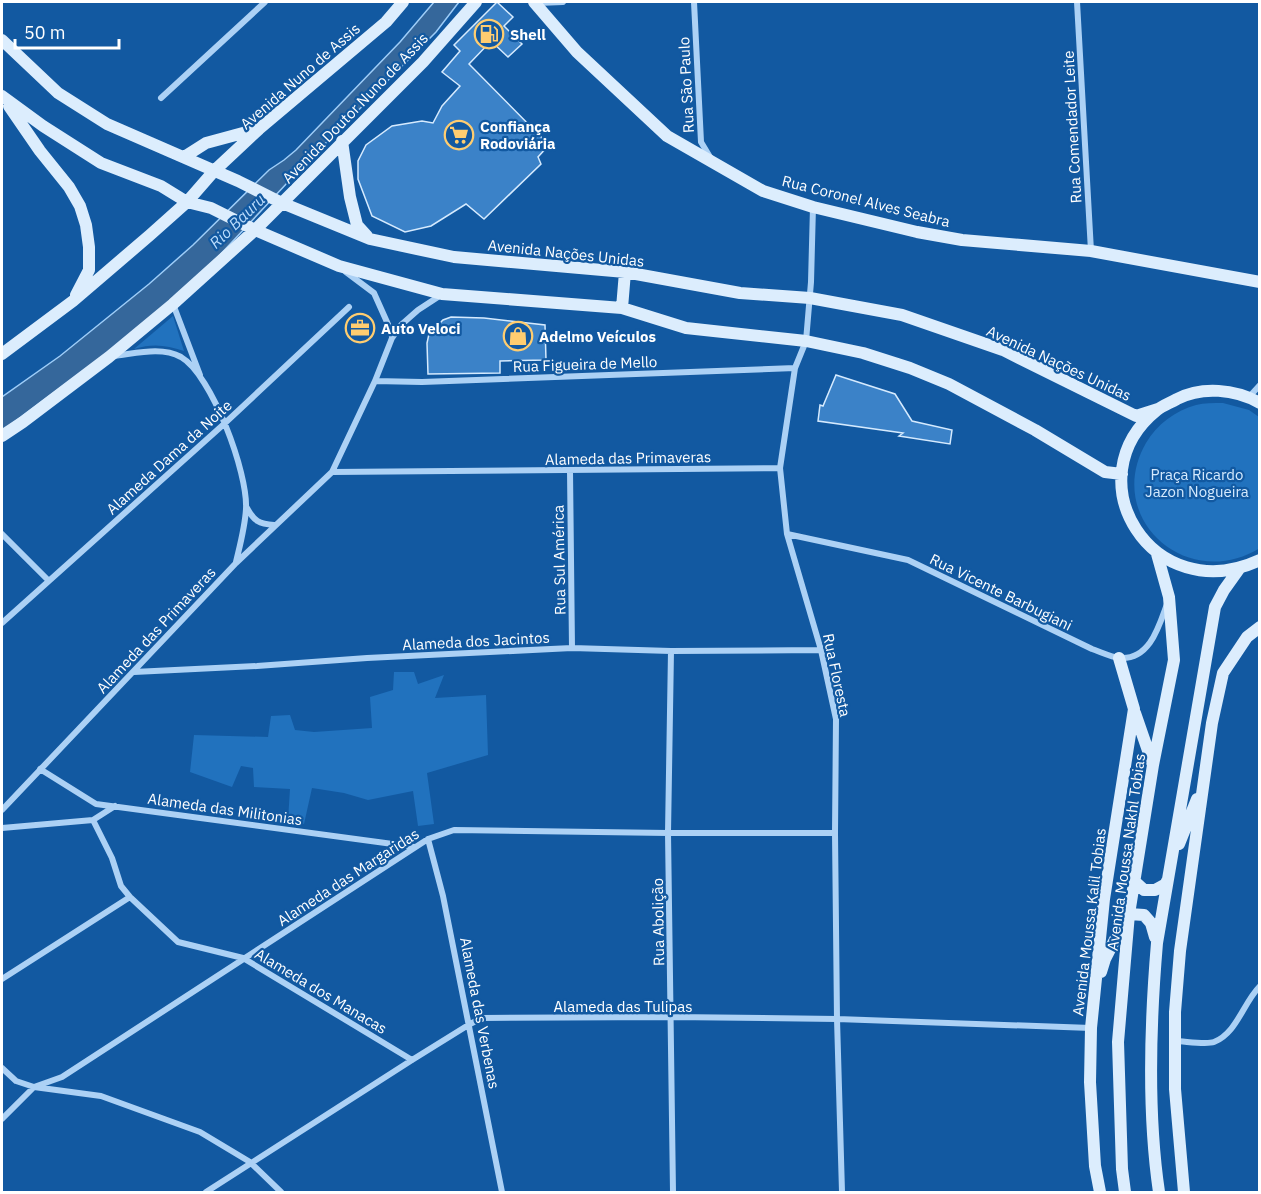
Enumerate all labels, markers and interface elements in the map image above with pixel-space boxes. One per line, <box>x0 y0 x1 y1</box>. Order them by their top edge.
scale bar <box>15 12 118 50</box>
fuel station icon: Shell <box>473 18 505 50</box>
street label: Avenida Nuno de Assis <box>236 19 364 133</box>
text: 50 m <box>24 21 66 44</box>
place label: Shell <box>510 25 546 44</box>
street label: Avenida Doutor Nuno de Assis <box>278 29 432 187</box>
street label: Rua São Paulo <box>674 36 698 134</box>
street label: Rua Comendador Leite <box>1059 50 1085 204</box>
place label: Confiança Rodoviária <box>480 117 556 153</box>
supermarket icon: Confiança Rodoviária <box>443 119 475 151</box>
street label: Rua Coronel Alves Seabra <box>780 171 952 231</box>
water label: Rio Bauru <box>205 190 269 252</box>
street label: Avenida Nações Unidas <box>487 235 645 271</box>
office icon: Auto Veloci <box>344 312 376 344</box>
place label: Auto Veloci <box>381 319 461 338</box>
shop icon: Adelmo Veículos <box>502 320 534 352</box>
street label: Avenida Nações Unidas <box>984 321 1134 405</box>
place label: Adelmo Veículos <box>539 327 656 346</box>
street label: Rua Figueira de Mello <box>512 352 658 376</box>
street label: Alameda Dama da Noite <box>102 396 236 518</box>
street label: Alameda das Primaveras <box>545 447 711 469</box>
park label: Praça Ricardo Jazon Nogueira <box>1145 465 1249 501</box>
street label: Rua Sul América <box>549 505 569 615</box>
street label: Rua Vicente Barbugiani <box>927 549 1075 635</box>
street label: Alameda das Primaveras <box>92 563 220 697</box>
street label: Alameda dos Jacintos <box>402 628 550 654</box>
street label: Rua Floresta <box>819 632 855 718</box>
street label: Avenida Moussa Nakhl Tobias <box>1103 752 1149 952</box>
street label: Alameda das Militonias <box>147 789 303 829</box>
street label: Alameda das Margaridas <box>273 824 423 930</box>
street label: Avenida Moussa Kalil Tobias <box>1068 827 1110 1017</box>
street label: Rua Abolição <box>648 878 668 966</box>
street label: Alameda das Verbenas <box>456 936 504 1090</box>
street label: Alameda dos Manacas <box>251 944 391 1038</box>
street label: Alameda das Tulipas <box>553 997 693 1016</box>

